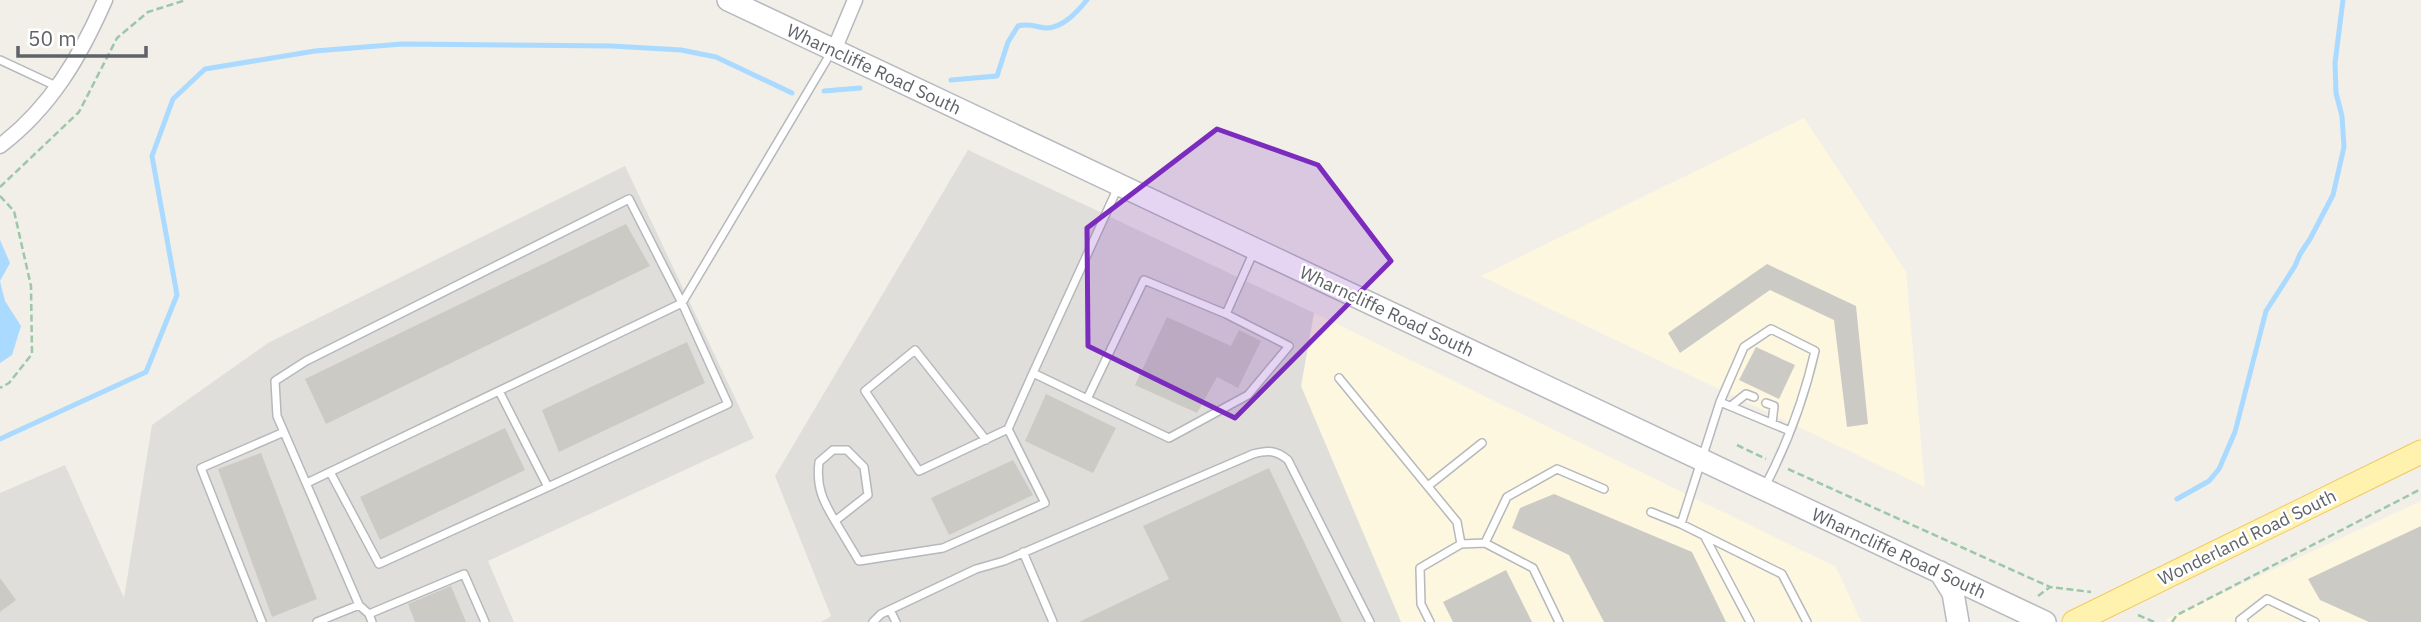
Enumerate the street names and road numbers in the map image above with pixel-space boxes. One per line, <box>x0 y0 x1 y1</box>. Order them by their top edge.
street label: Wharncliffe Road South <box>783 18 965 120</box>
street label: Wharncliffe Road South <box>1296 260 1478 362</box>
street label: Wonderland Road South <box>2154 484 2340 590</box>
street label: Wharncliffe Road South <box>1808 502 1990 604</box>

